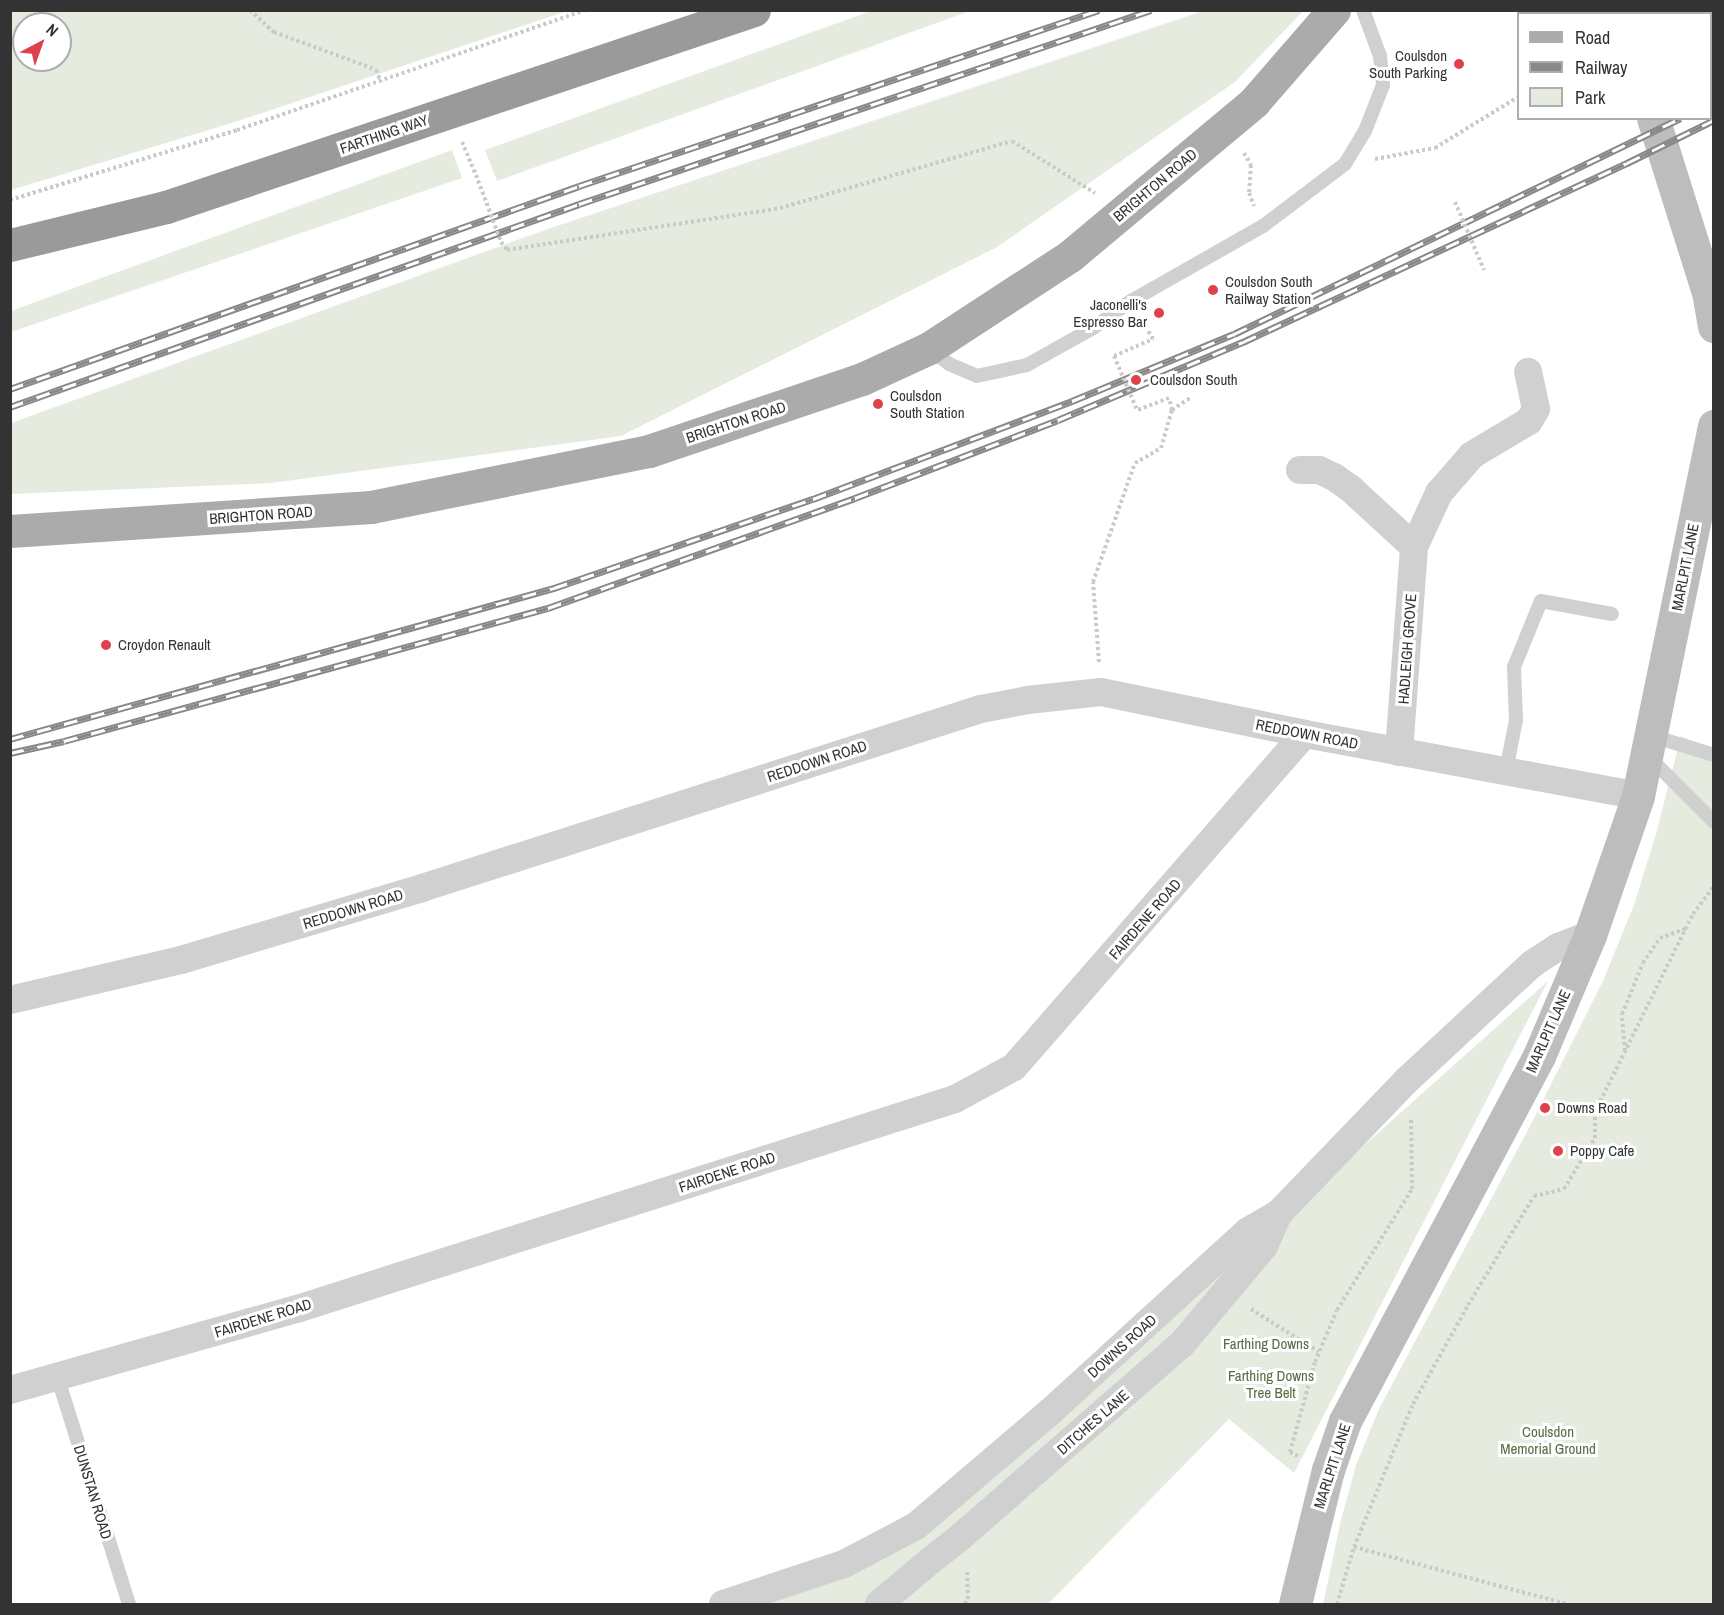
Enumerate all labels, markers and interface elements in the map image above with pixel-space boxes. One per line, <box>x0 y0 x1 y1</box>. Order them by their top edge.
north arrow <box>12 12 72 72</box>
legend <box>1517 12 1712 120</box>
text: N <box>42 19 63 41</box>
text: Road <box>1575 25 1610 50</box>
place label: Coulsdon South Parking <box>1369 46 1447 81</box>
text: Railway <box>1575 55 1628 80</box>
marker: Coulsdon South Parking <box>1452 57 1466 71</box>
text: Park <box>1575 85 1605 110</box>
street label: FARTHING WAY <box>338 111 430 157</box>
street label: BRIGHTON ROAD <box>1110 145 1200 225</box>
place label: Coulsdon South Railway Station <box>1225 272 1313 307</box>
marker: Coulsdon South Railway Station <box>1206 283 1220 297</box>
place label: Jaconelli's Espresso Bar <box>1073 295 1147 330</box>
marker: Jaconelli's Espresso Bar <box>1152 306 1166 320</box>
marker: Coulsdon South <box>1127 371 1145 389</box>
place label: Coulsdon South <box>1150 371 1238 389</box>
place label: Coulsdon South Station <box>890 386 965 421</box>
street label: BRIGHTON ROAD <box>684 397 788 447</box>
marker: Coulsdon South Station <box>871 397 885 411</box>
street label: BRIGHTON ROAD <box>209 502 313 528</box>
street label: MARLPIT LANE <box>1668 522 1702 612</box>
street label: HADLEIGH GROVE <box>1394 593 1420 705</box>
place label: Croydon Renault <box>118 636 210 654</box>
marker: Croydon Renault <box>99 638 113 652</box>
street label: REDDOWN ROAD <box>1254 715 1360 753</box>
street label: REDDOWN ROAD <box>765 736 869 786</box>
street label: FAIRDENE ROAD <box>1105 875 1185 963</box>
street label: REDDOWN ROAD <box>301 885 405 933</box>
street label: MARLPIT LANE <box>1522 987 1574 1075</box>
place label: Downs Road <box>1557 1099 1627 1117</box>
marker: Downs Road <box>1538 1101 1552 1115</box>
place label: Poppy Cafe <box>1570 1142 1634 1160</box>
marker: Poppy Cafe <box>1551 1144 1565 1158</box>
street label: FAIRDENE ROAD <box>676 1148 778 1196</box>
street label: FAIRDENE ROAD <box>212 1295 314 1341</box>
street label: DOWNS ROAD <box>1084 1311 1160 1381</box>
park label: Farthing Downs <box>1223 1335 1309 1353</box>
park label: Farthing Downs Tree Belt <box>1228 1366 1314 1401</box>
street label: DITCHES LANE <box>1053 1386 1133 1458</box>
street label: MARLPIT LANE <box>1310 1421 1354 1511</box>
park label: Coulsdon Memorial Ground <box>1500 1422 1596 1457</box>
street label: DUNSTAN ROAD <box>70 1443 116 1541</box>

